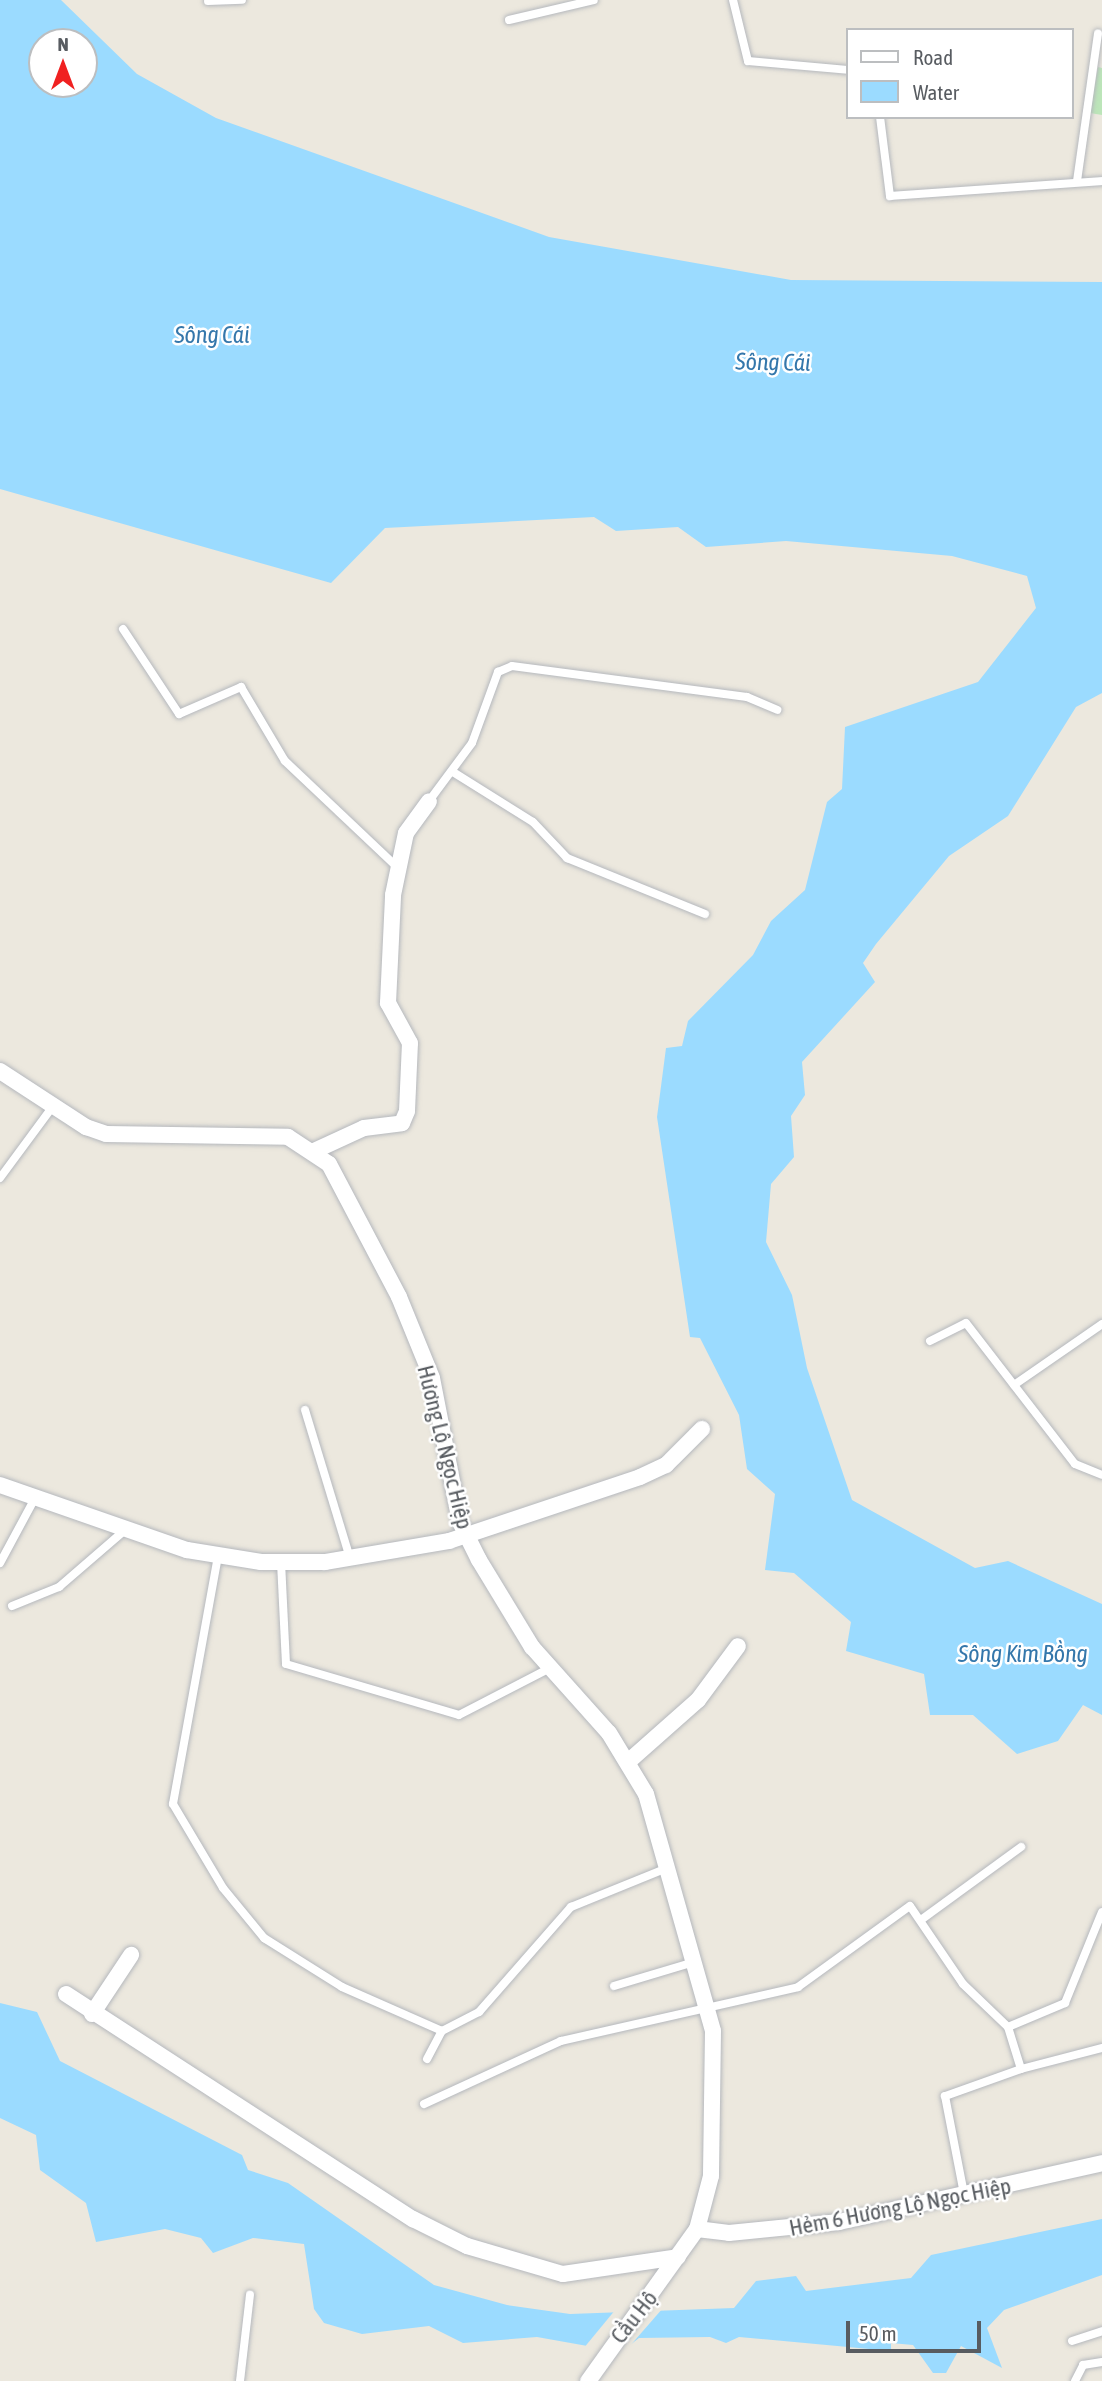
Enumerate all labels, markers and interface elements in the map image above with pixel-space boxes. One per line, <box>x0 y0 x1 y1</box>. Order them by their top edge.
north arrow <box>28 28 98 98</box>
legend <box>846 28 1074 119</box>
text: N <box>57 33 69 55</box>
text: Road <box>913 45 953 69</box>
text: Water <box>913 80 959 104</box>
water label: Sông Cái <box>174 321 250 349</box>
water label: Sông Cái <box>735 347 811 377</box>
street label: Hương Lộ Ngọc Hiệp <box>411 1362 479 1532</box>
water label: Sông Kim Bồng <box>958 1640 1088 1668</box>
street label: Hẻm 6 Hương Lộ Ngọc Hiệp <box>787 2172 1013 2242</box>
street label: Cầu Hộ <box>605 2285 663 2349</box>
scale bar <box>850 2308 985 2352</box>
text: 50 m <box>859 2321 897 2345</box>

